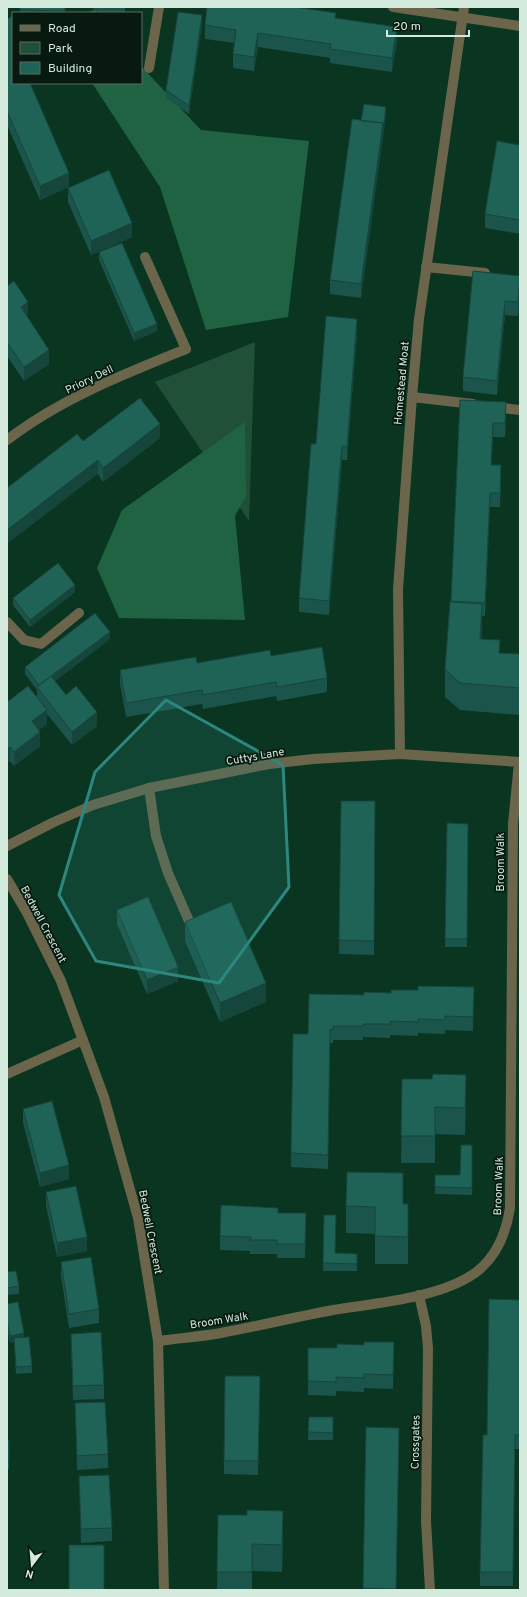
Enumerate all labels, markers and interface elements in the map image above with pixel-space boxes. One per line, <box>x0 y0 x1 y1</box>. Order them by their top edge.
legend <box>12 12 142 84</box>
scale bar <box>387 12 469 38</box>
text: 20 m <box>393 19 421 35</box>
text: Road <box>48 21 76 37</box>
text: Park <box>48 41 73 57</box>
text: Building <box>48 61 92 77</box>
street label: Homestead Moat <box>391 341 413 425</box>
street label: Priory Dell <box>63 362 116 398</box>
street label: Cuttys Lane <box>225 745 285 769</box>
street label: Broom Walk <box>494 832 508 891</box>
street label: Bedwell Crescent <box>17 883 69 965</box>
street label: Broom Walk <box>491 1156 507 1216</box>
street label: Bedwell Crescent <box>135 1189 165 1275</box>
street label: Broom Walk <box>189 1309 249 1333</box>
street label: Crossgates <box>409 1415 423 1469</box>
north arrow <box>12 1545 52 1585</box>
text: N <box>24 1566 35 1581</box>

